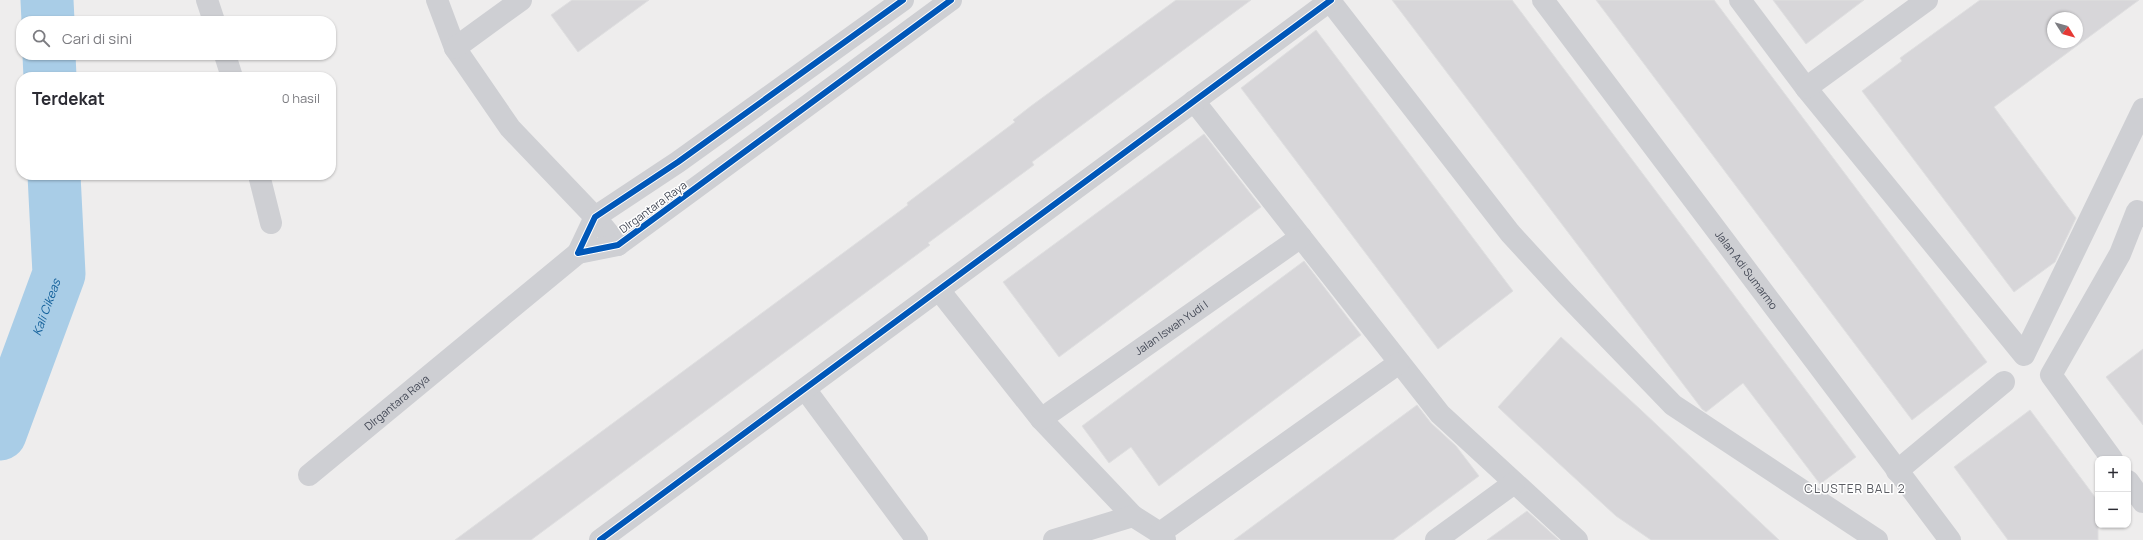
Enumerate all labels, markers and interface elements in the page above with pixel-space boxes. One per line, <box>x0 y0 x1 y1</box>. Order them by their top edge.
north arrow <box>2047 12 2083 48</box>
search box <box>16 16 336 60</box>
icon: search <box>30 27 52 49</box>
text: Cari di sini <box>62 28 132 49</box>
text: Terdekat <box>32 87 105 110</box>
text: 0 hasil <box>282 89 320 107</box>
street label: DIrgantara Raya <box>616 177 689 236</box>
street label: Jalan Adi Sumarmo <box>1712 227 1782 313</box>
water label: Kali Cikeas <box>28 275 65 338</box>
street label: Jalan Iswah Yudi I <box>1131 297 1210 358</box>
street label: DIrgantara Raya <box>361 371 432 433</box>
map controls <box>2095 456 2131 528</box>
button: + <box>2095 456 2131 492</box>
district label: CLUSTER BALI 2 <box>1804 480 1906 497</box>
button: − <box>2095 492 2131 528</box>

